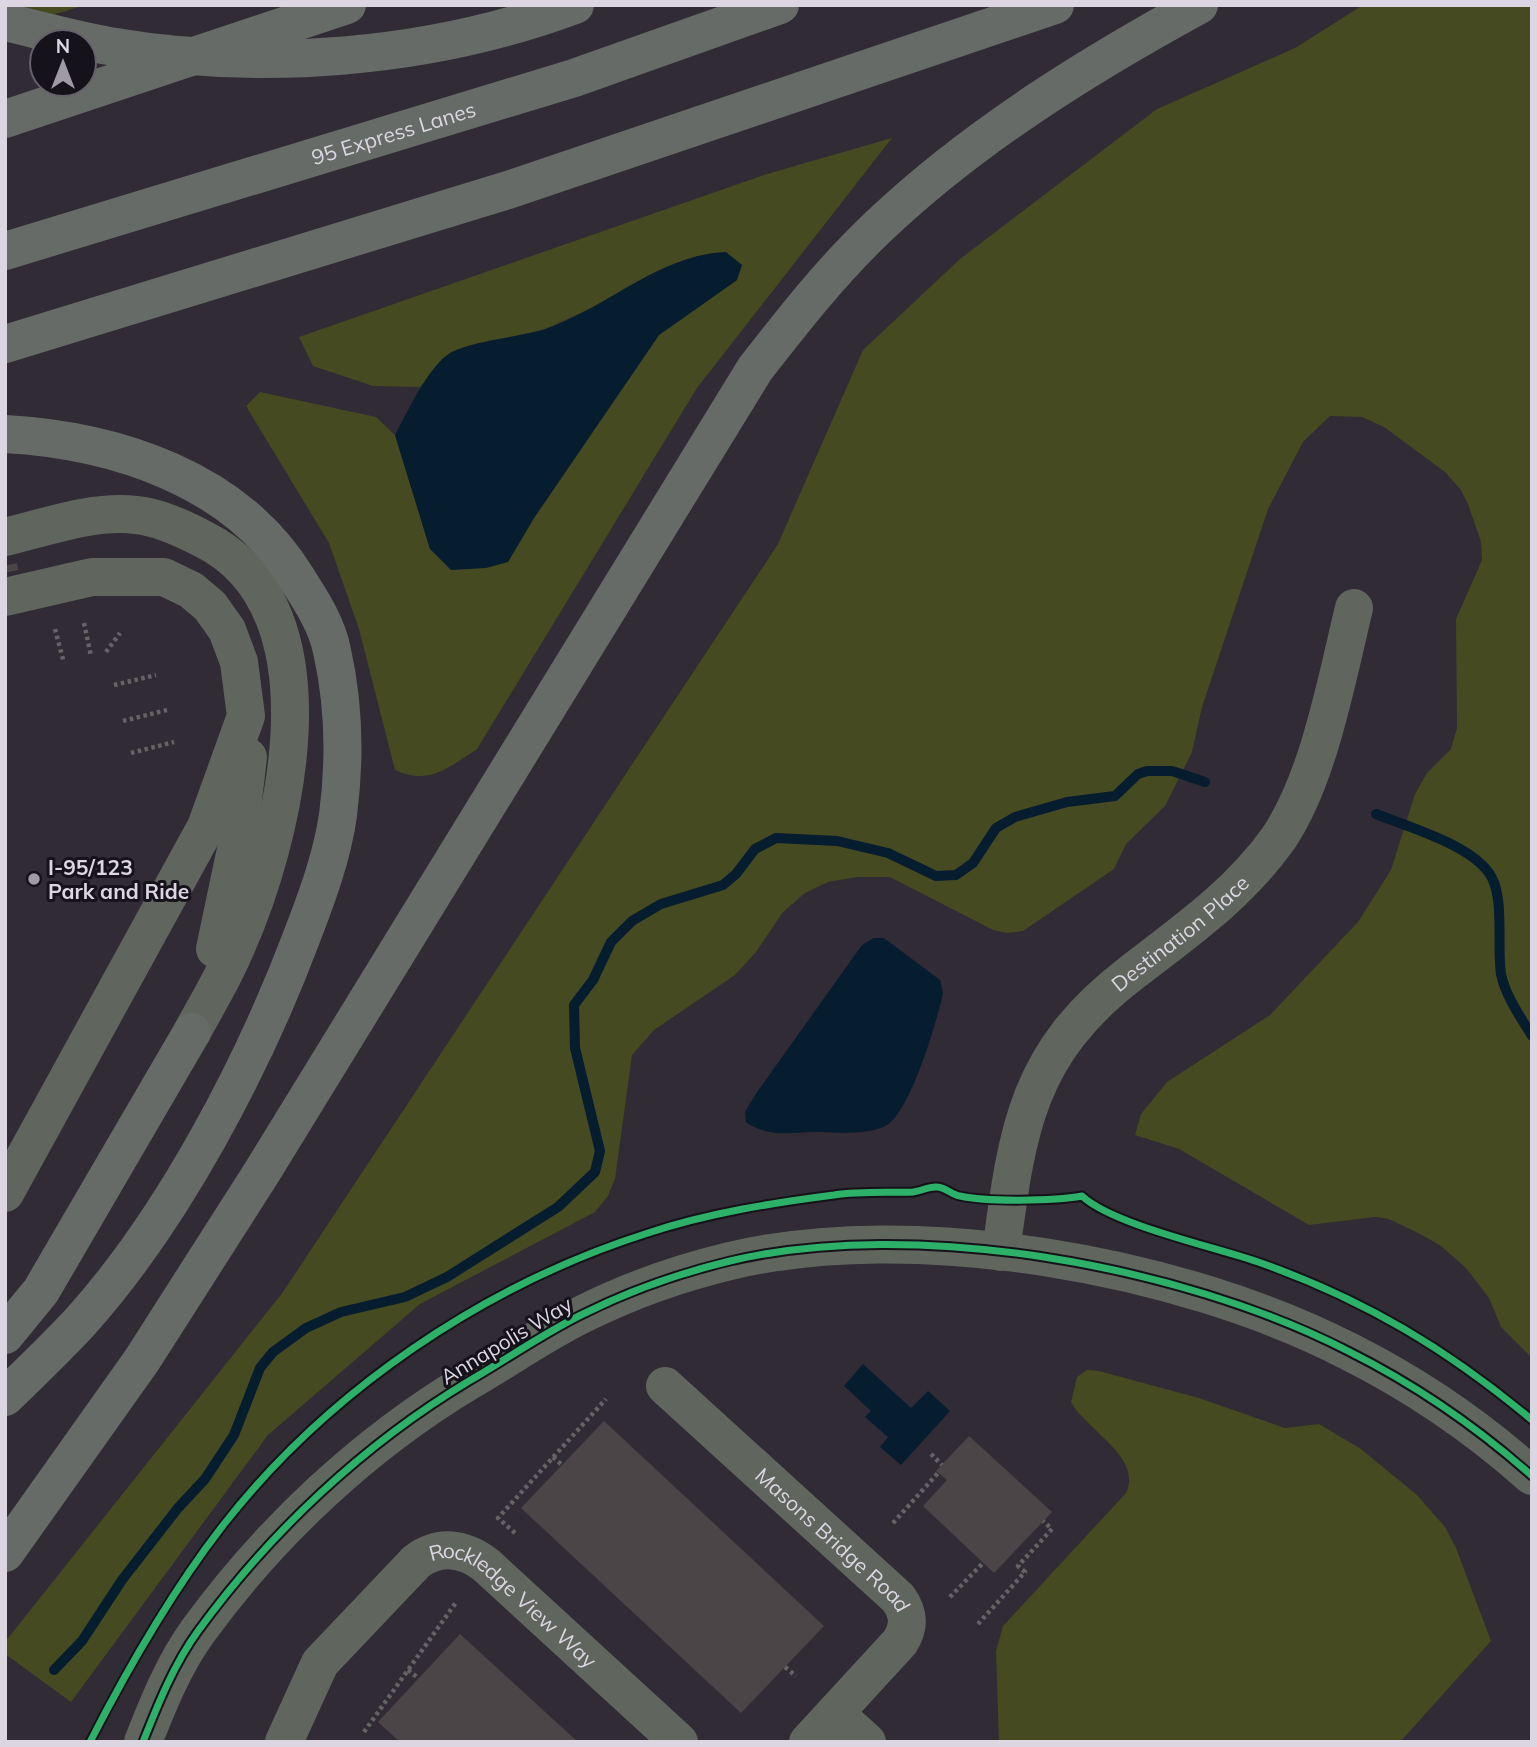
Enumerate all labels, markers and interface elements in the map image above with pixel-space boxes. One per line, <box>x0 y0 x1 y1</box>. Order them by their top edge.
north arrow <box>28 28 98 98</box>
text: N <box>56 34 70 58</box>
street label: 95 Express Lanes <box>308 96 479 170</box>
place label: I-95/123 Park and Ride <box>48 854 189 904</box>
street label: Destination Place <box>1106 869 1254 997</box>
marker: I-95/123 Park and Ride <box>26 871 42 887</box>
street label: Annapolis Way <box>435 1291 577 1389</box>
street label: Masons Bridge Road <box>750 1462 917 1616</box>
street label: Rockledge View Way <box>426 1537 602 1673</box>

